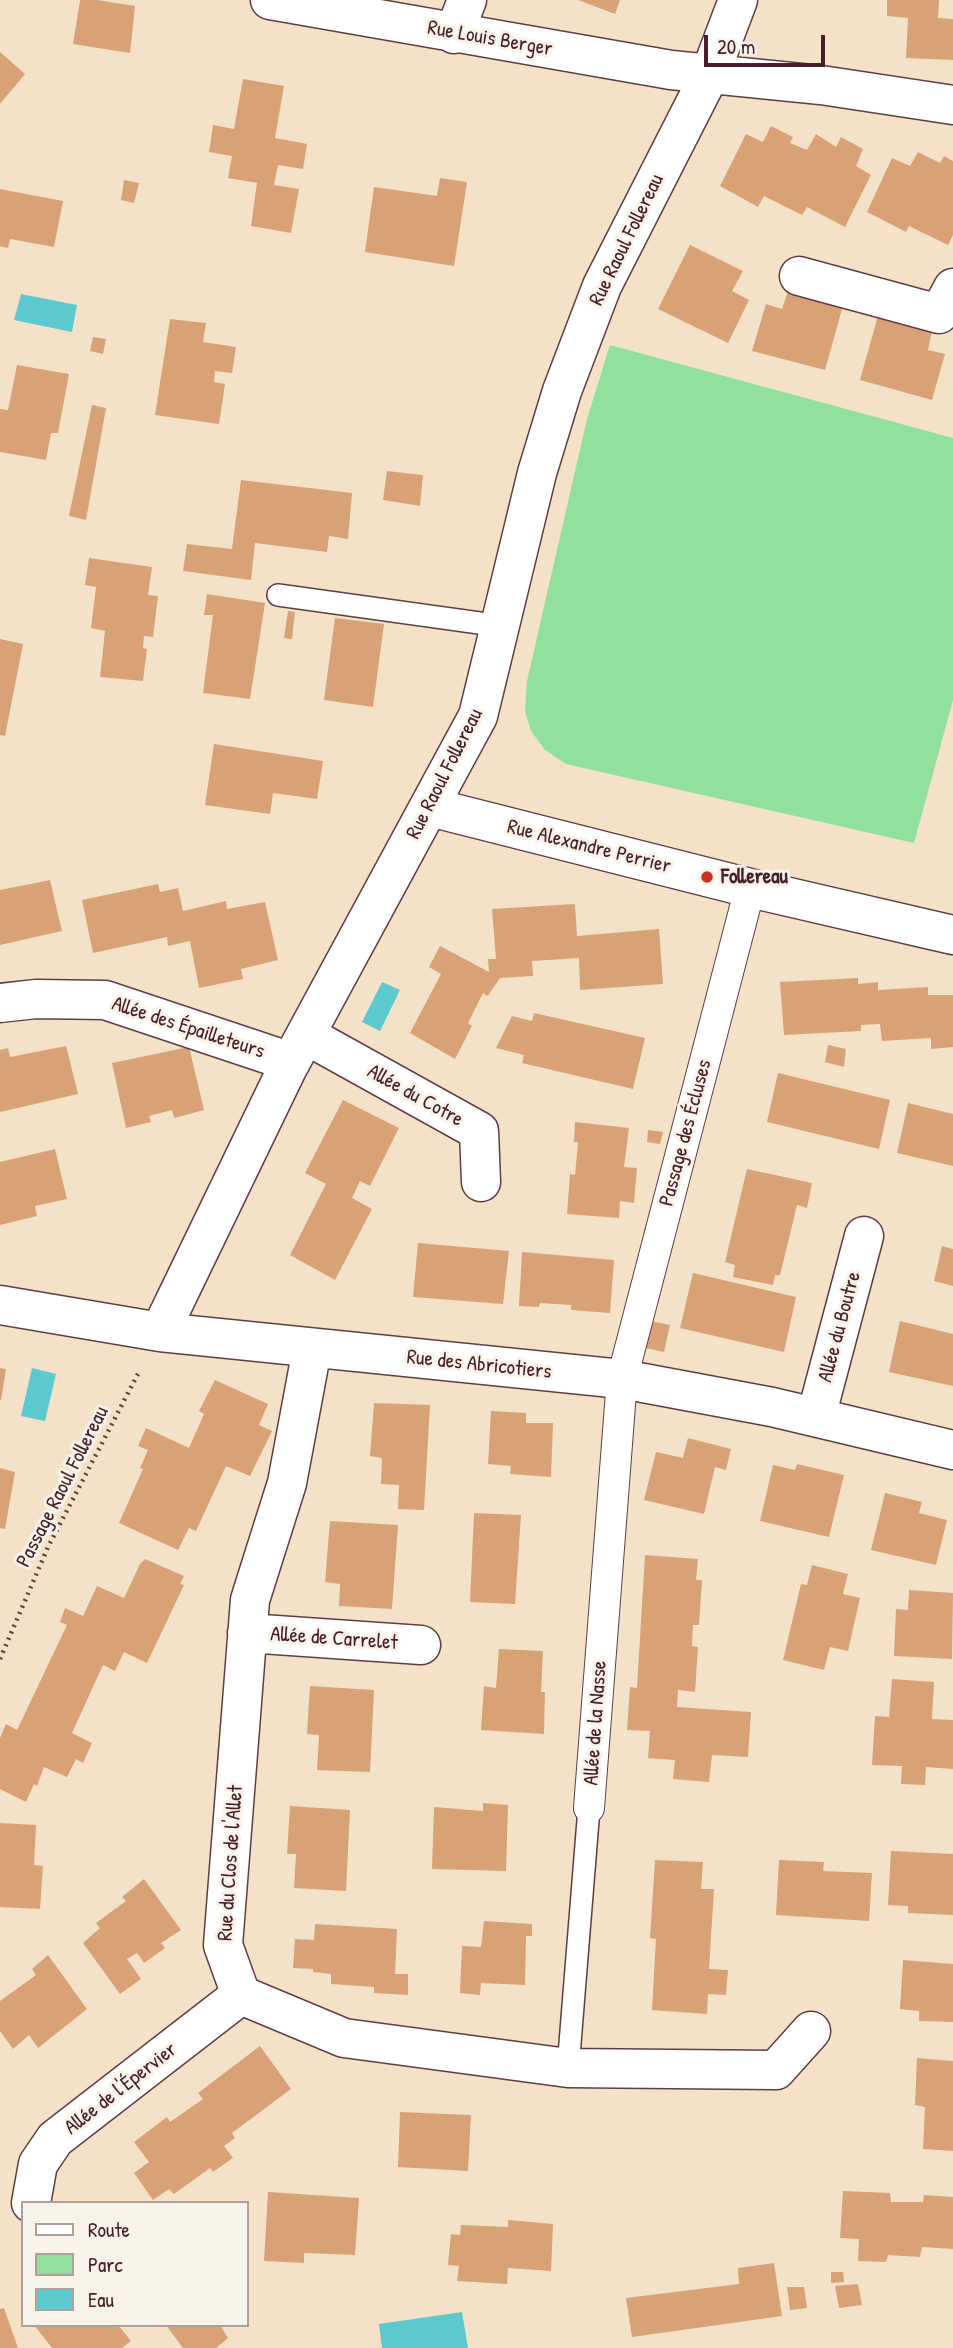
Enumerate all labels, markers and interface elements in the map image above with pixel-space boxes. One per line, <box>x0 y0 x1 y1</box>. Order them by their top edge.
street label: Rue Louis Berger <box>426 16 554 62</box>
scale bar <box>708 21 829 65</box>
text: 20 m <box>717 32 755 61</box>
street label: Rue Raoul Follereau <box>584 170 670 310</box>
street label: Rue Raoul Follereau <box>401 705 489 843</box>
street label: Rue Alexandre Perrier <box>505 814 673 880</box>
place label: Follereau <box>721 864 788 890</box>
marker: Follereau <box>699 869 715 885</box>
street label: Allée des Épailleteurs <box>108 991 268 1065</box>
street label: Passage des Écluses <box>654 1057 718 1209</box>
street label: Allée du Cotre <box>363 1059 467 1133</box>
street label: Allée du Boutre <box>813 1269 867 1385</box>
street label: Rue des Abricotiers <box>405 1345 553 1385</box>
street label: Passage Raoul Follereau <box>12 1402 114 1572</box>
street label: Allée de Carrelet <box>269 1622 399 1656</box>
street label: Allée de la Nasse <box>579 1660 613 1786</box>
street label: Rue du Clos de l'Allet <box>213 1784 249 1942</box>
street label: Allée de l'Épervier <box>60 2037 182 2141</box>
legend <box>21 2201 248 2327</box>
text: Route <box>88 2215 130 2244</box>
text: Parc <box>88 2250 123 2279</box>
text: Eau <box>88 2285 114 2314</box>

